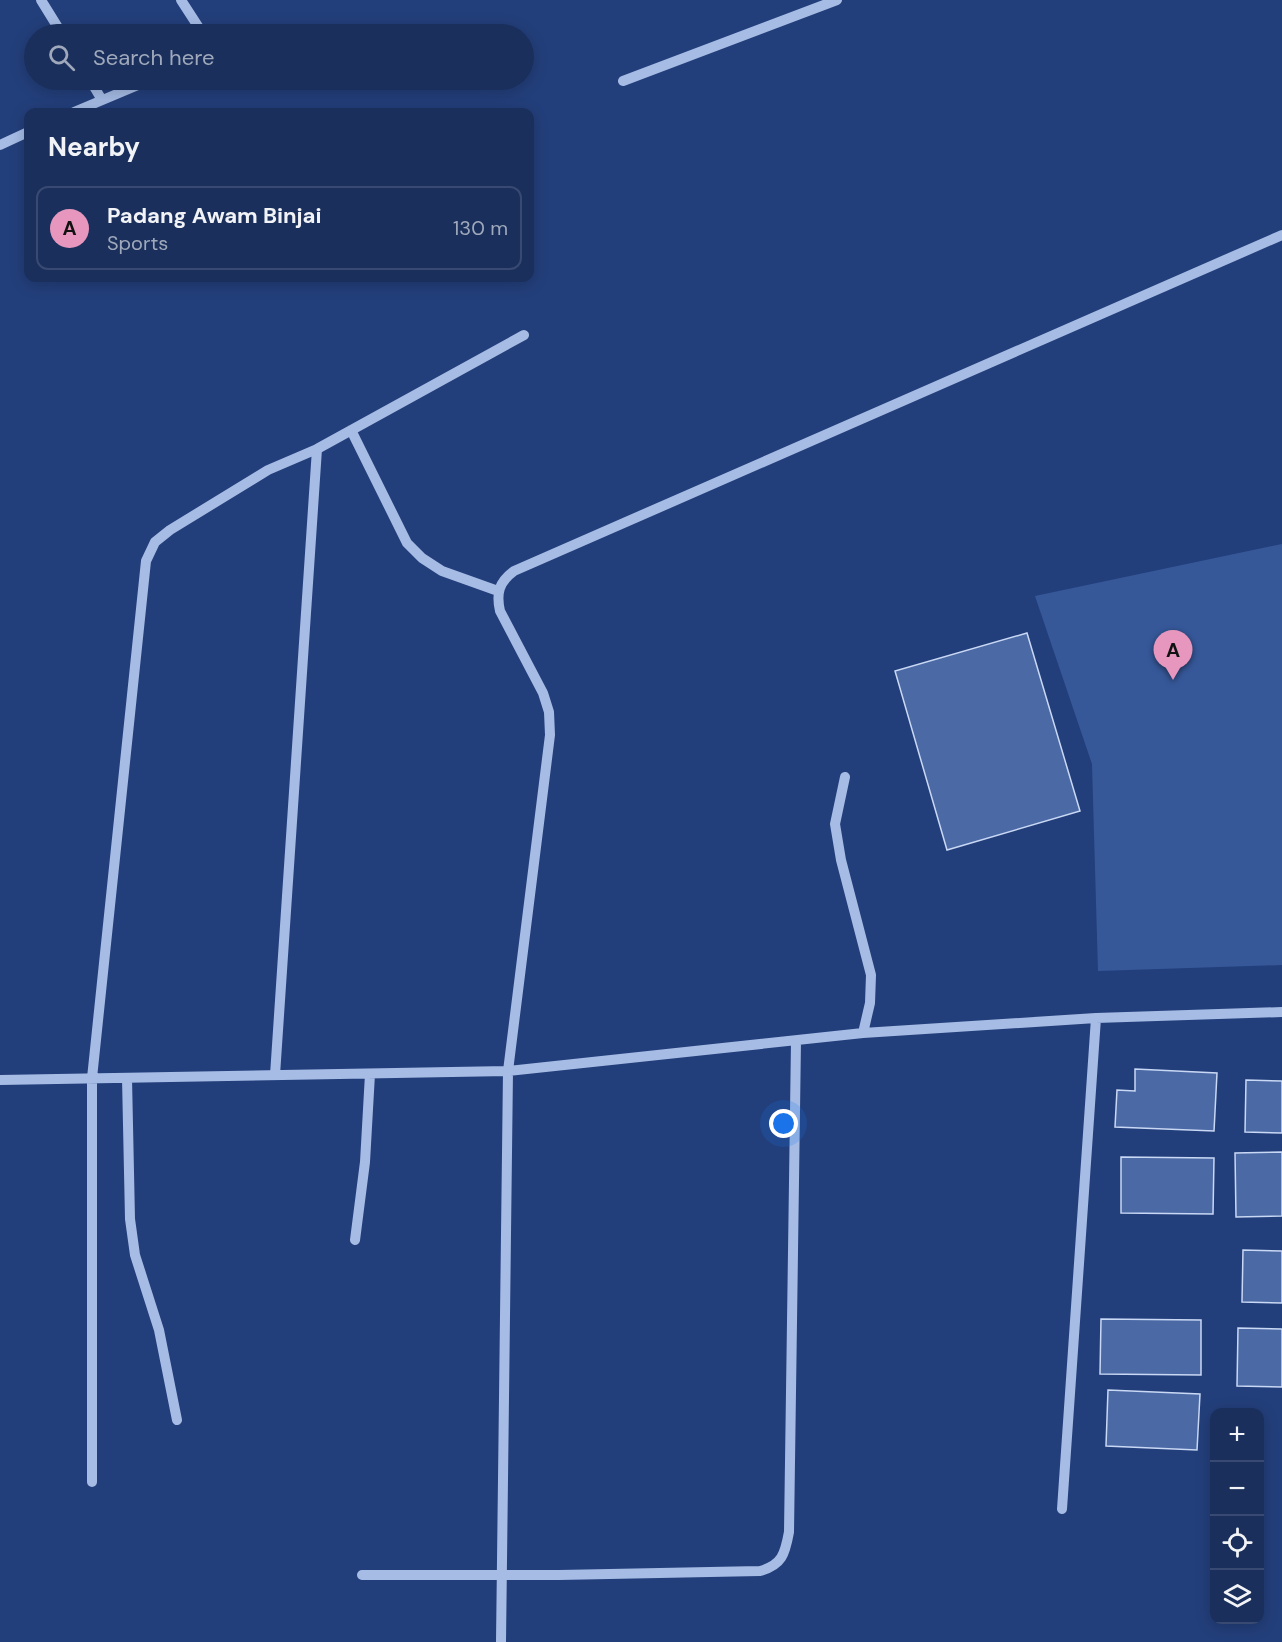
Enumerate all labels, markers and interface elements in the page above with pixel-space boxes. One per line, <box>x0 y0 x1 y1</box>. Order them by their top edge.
search box <box>24 24 534 90</box>
icon: search <box>45 41 78 74</box>
text: Search here <box>93 43 214 72</box>
text: Nearby <box>48 130 140 164</box>
text: Padang Awam Binjai <box>107 201 322 230</box>
text: A <box>62 215 77 241</box>
text: 130 m <box>453 215 508 241</box>
text: Sports <box>107 230 168 256</box>
pin: A <box>1154 630 1192 680</box>
your location <box>769 1109 798 1138</box>
map controls <box>1210 1408 1264 1624</box>
button: + <box>1210 1408 1264 1462</box>
button: − <box>1210 1462 1264 1516</box>
button: locate <box>1210 1516 1264 1570</box>
button: layers <box>1210 1570 1264 1624</box>

